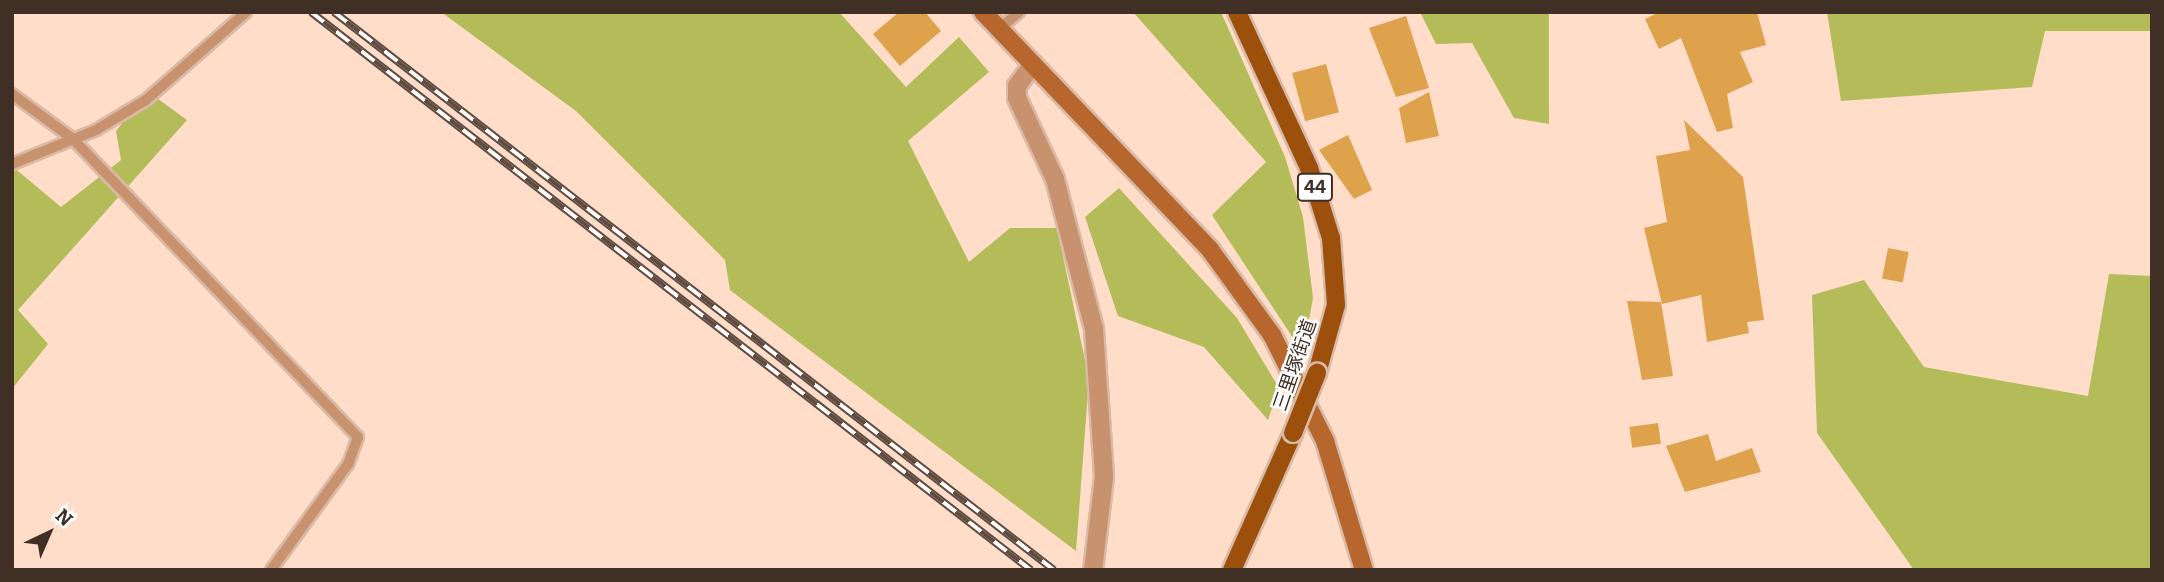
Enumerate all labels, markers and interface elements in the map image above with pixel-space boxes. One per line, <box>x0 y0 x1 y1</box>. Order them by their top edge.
road number: 44 <box>1296 172 1334 202</box>
street label: 三里塚街道 <box>1269 316 1321 414</box>
north arrow <box>14 498 84 568</box>
text: N <box>51 504 77 531</box>

